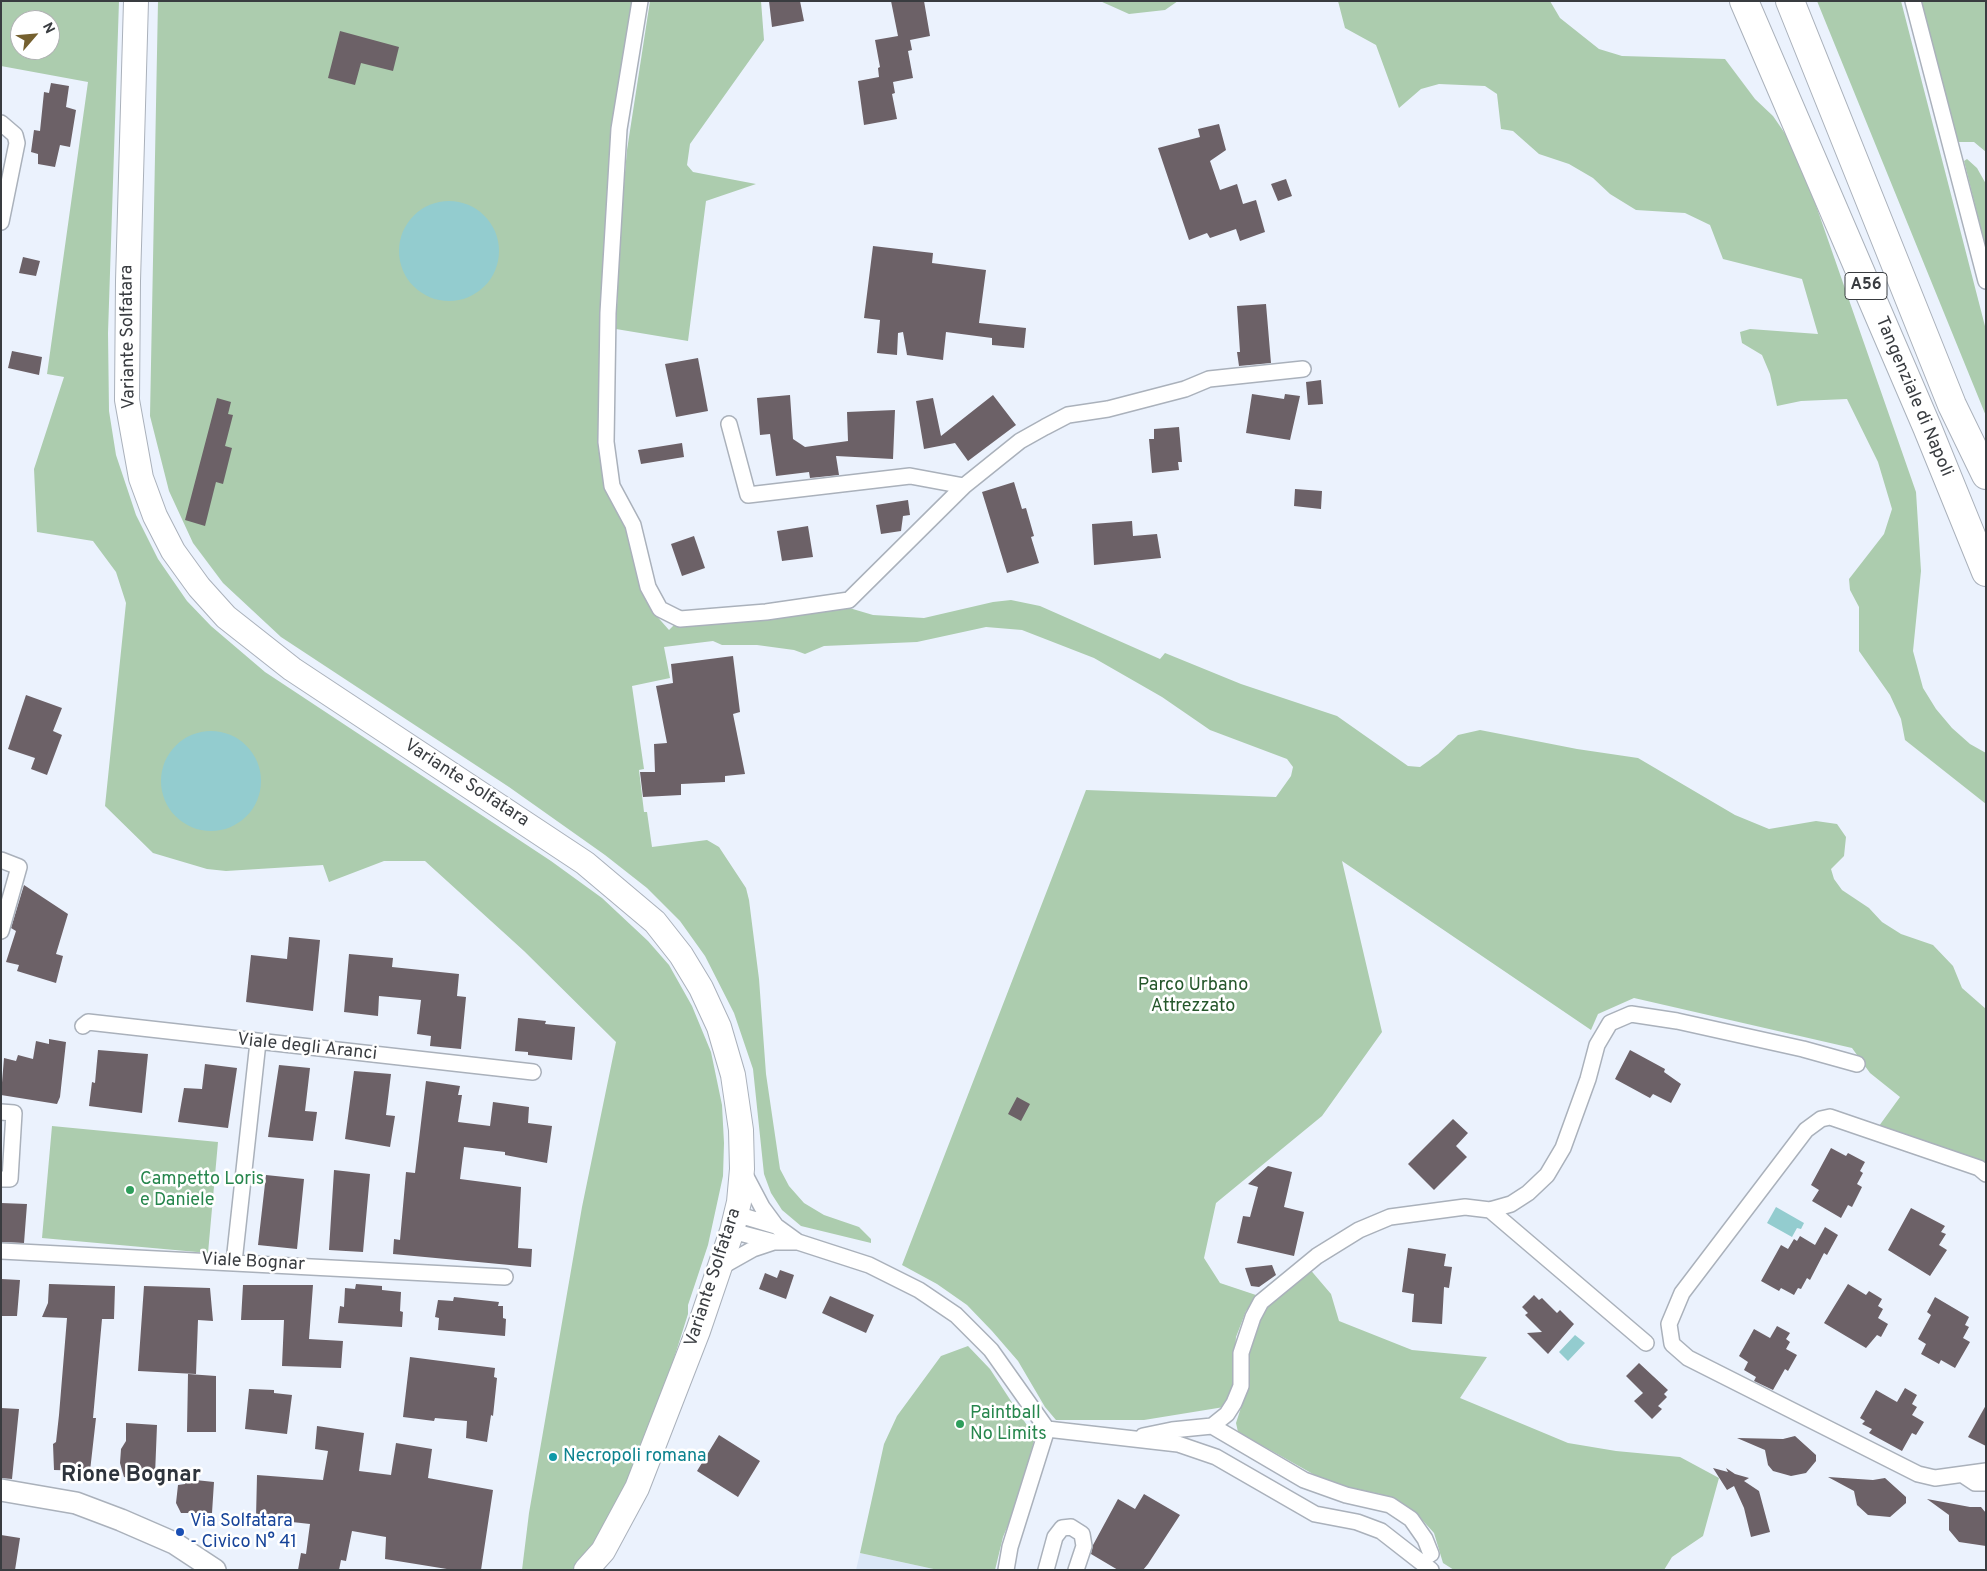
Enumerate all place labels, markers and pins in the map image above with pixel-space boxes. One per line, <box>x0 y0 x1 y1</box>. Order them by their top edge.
place label: Campetto Loris e Daniele <box>140 1169 264 1212</box>
marker: Campetto Loris e Daniele <box>124 1184 136 1196</box>
place label: Paintball No Limits <box>970 1403 1047 1446</box>
marker: Paintball No Limits <box>954 1418 966 1430</box>
place label: Necropoli romana <box>563 1446 707 1468</box>
marker: Necropoli romana <box>547 1451 559 1463</box>
place label: Via Solfatara - Civico N° 41 <box>190 1511 297 1554</box>
marker: Via Solfatara - Civico N° 41 <box>174 1526 186 1538</box>

